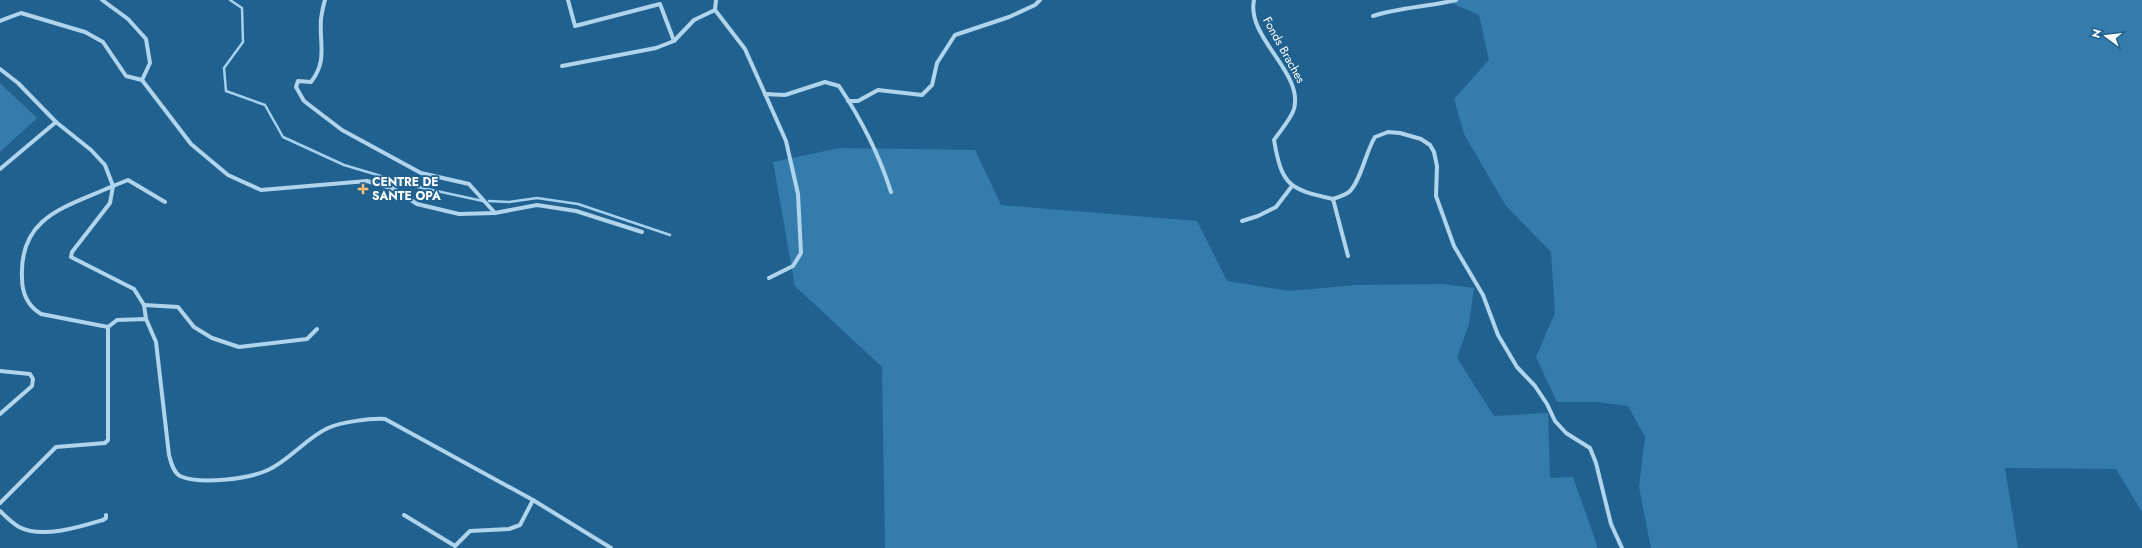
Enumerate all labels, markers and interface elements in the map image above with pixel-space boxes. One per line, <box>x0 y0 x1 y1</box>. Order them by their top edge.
street label: Fonds Braches <box>1258 14 1310 87</box>
north arrow <box>2086 16 2126 56</box>
text: N <box>2087 27 2105 40</box>
place label: CENTRE DE SANTE OPA <box>372 173 441 205</box>
marker: CENTRE DE SANTE OPA <box>357 183 369 195</box>

